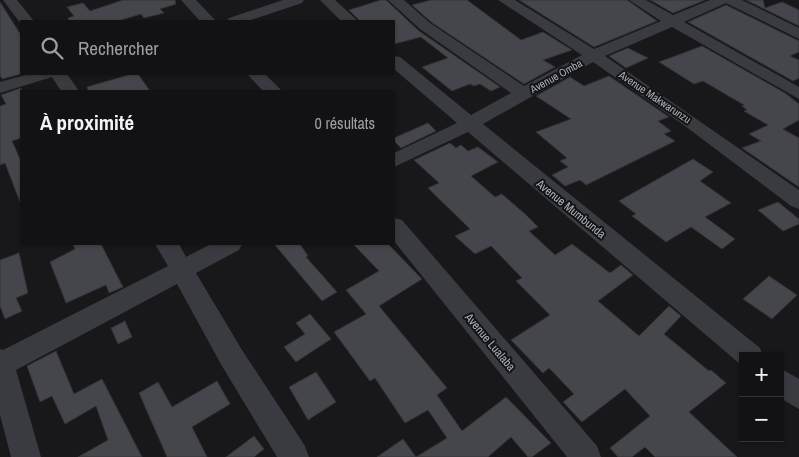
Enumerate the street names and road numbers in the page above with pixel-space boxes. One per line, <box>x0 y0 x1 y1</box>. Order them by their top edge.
street label: Avenue Omba <box>527 56 585 97</box>
street label: Avenue Makwarunzu <box>615 67 694 126</box>
street label: Avenue Mumbunda <box>532 175 610 242</box>
street label: Avenue Lualaba <box>460 309 519 375</box>

